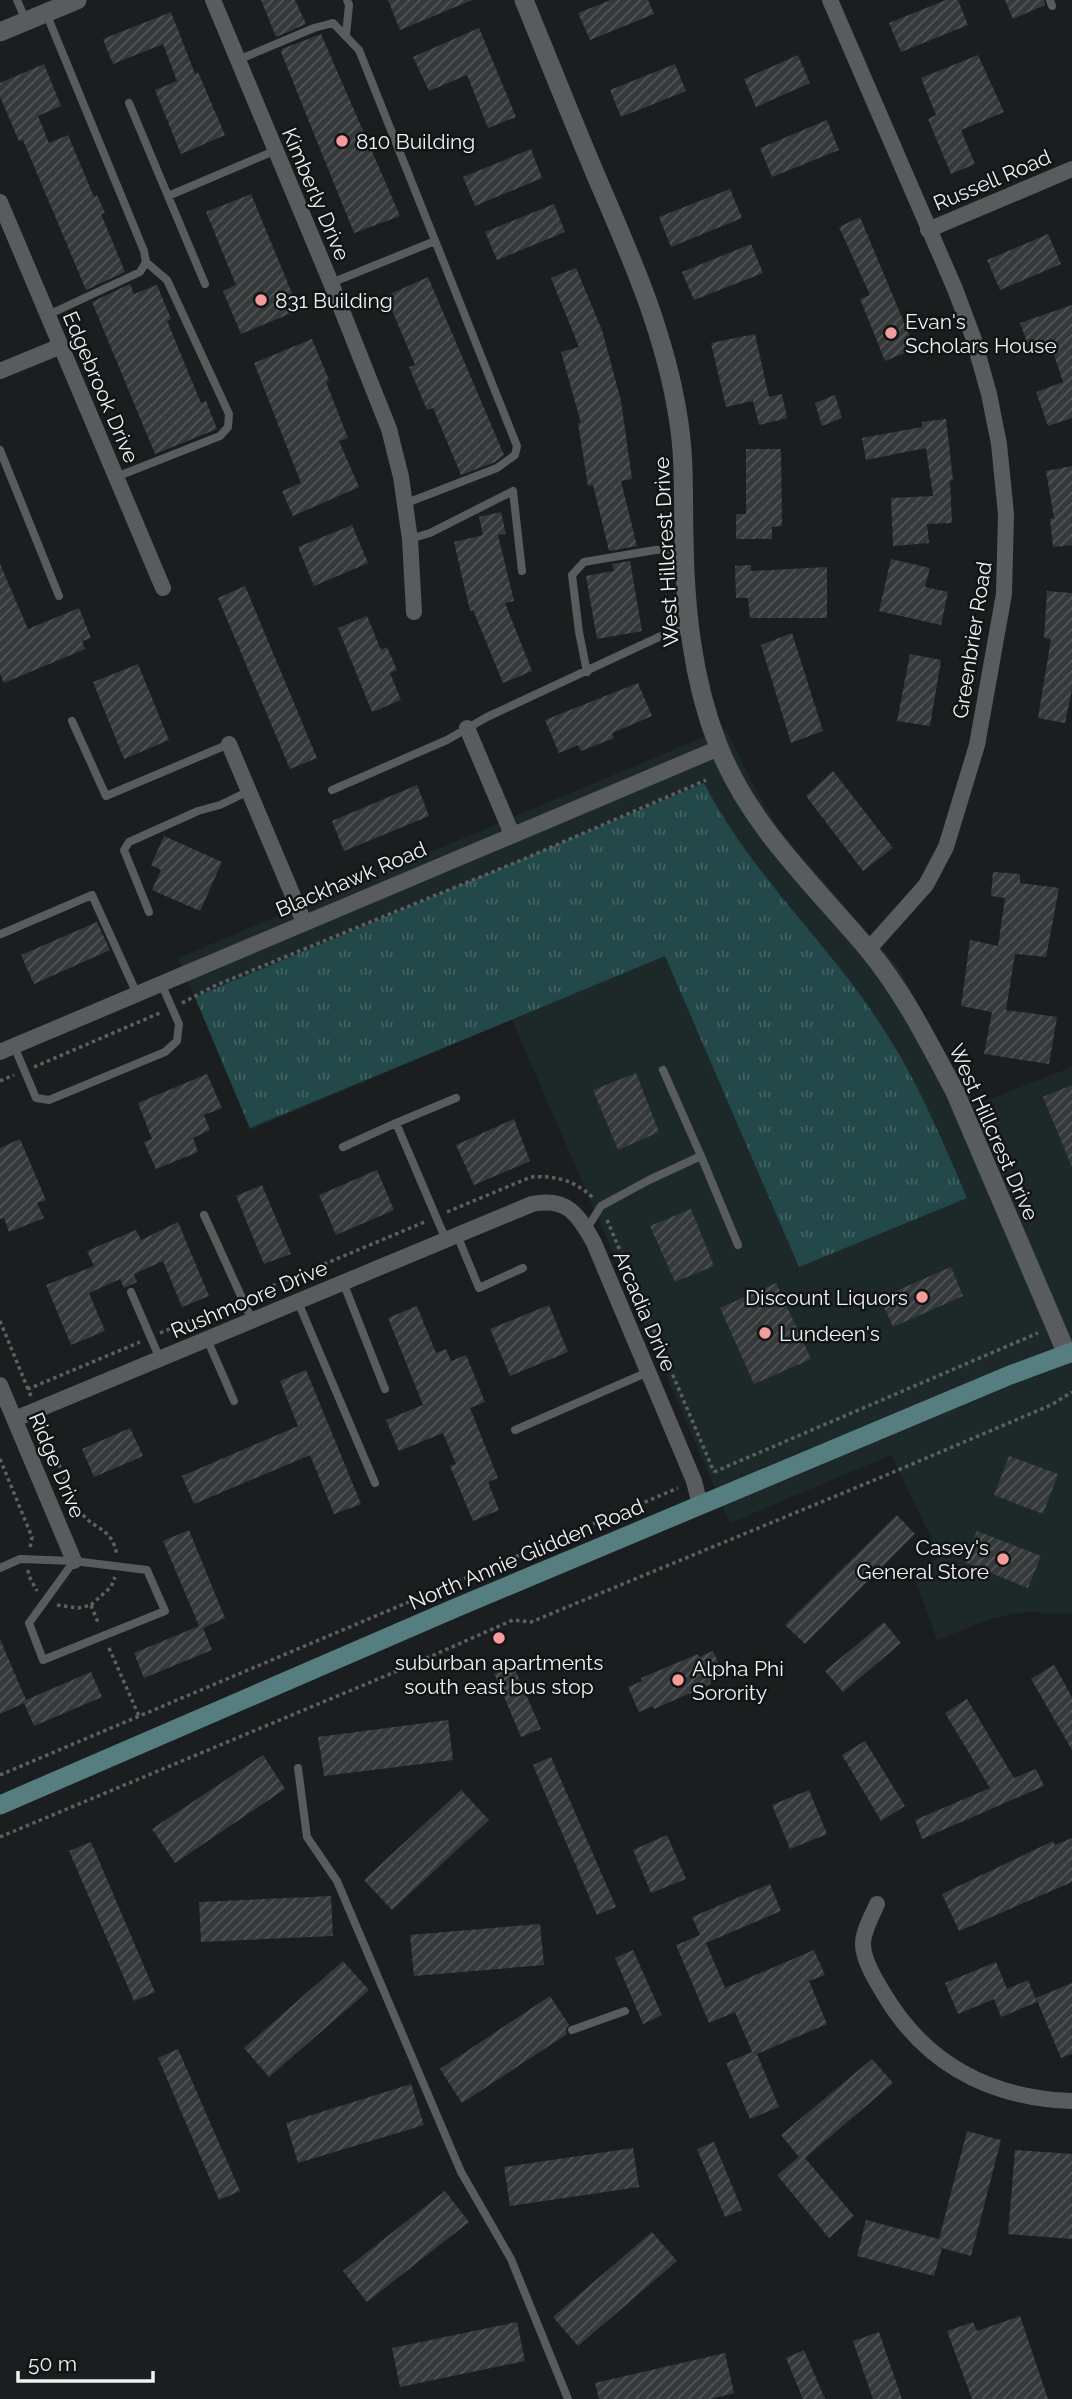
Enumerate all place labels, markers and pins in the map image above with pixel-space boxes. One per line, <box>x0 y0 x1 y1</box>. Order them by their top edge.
place label: 810 Building <box>356 129 475 154</box>
marker: 810 Building <box>334 133 350 149</box>
place label: 831 Building <box>275 288 393 313</box>
marker: 831 Building <box>253 292 269 308</box>
place label: Evan's Scholars House <box>905 309 1057 358</box>
marker: Evan's Scholars House <box>883 325 899 341</box>
place label: Discount Liquors <box>745 1285 908 1310</box>
marker: Discount Liquors <box>914 1289 930 1305</box>
place label: Lundeen's <box>779 1321 880 1346</box>
marker: Lundeen's <box>757 1325 773 1341</box>
place label: Casey's General Store <box>857 1535 989 1584</box>
marker: Casey's General Store <box>995 1551 1011 1567</box>
marker: suburban apartments south east bus stop <box>491 1630 507 1646</box>
place label: suburban apartments south east bus stop <box>395 1650 603 1699</box>
place label: Alpha Phi Sorority <box>692 1656 784 1705</box>
marker: Alpha Phi Sorority <box>670 1672 686 1688</box>

